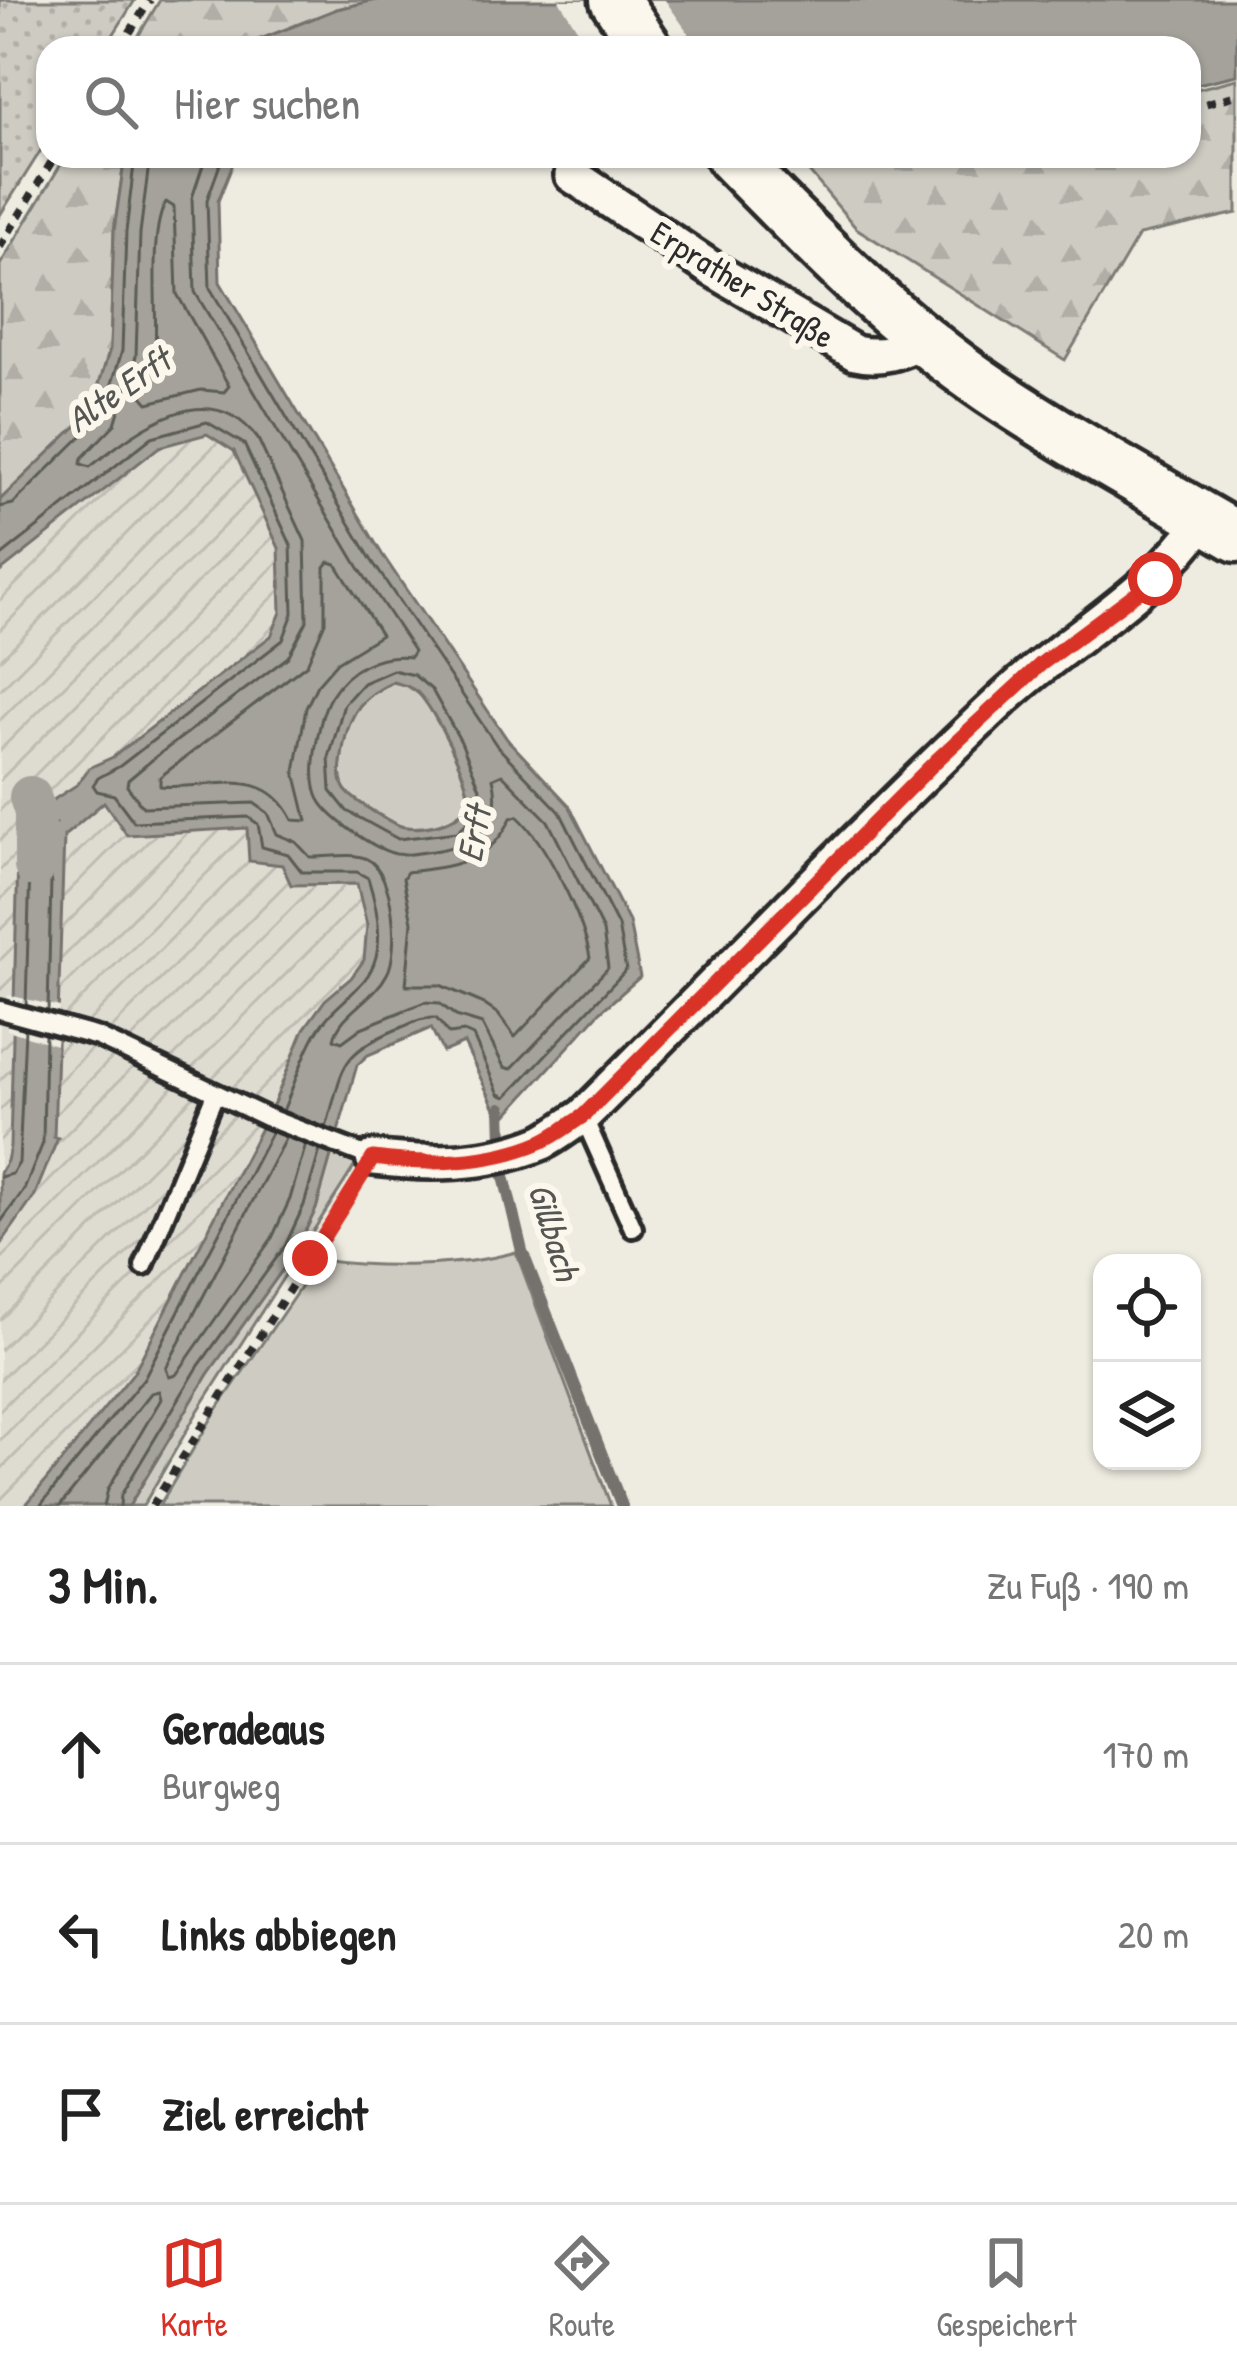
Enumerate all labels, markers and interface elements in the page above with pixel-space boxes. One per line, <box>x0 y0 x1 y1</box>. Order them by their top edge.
search box <box>36 36 1201 168</box>
icon: search <box>78 69 144 135</box>
text: Hier suchen <box>174 72 361 133</box>
street label: Erprather Straße <box>642 210 843 359</box>
water label: Alte Erft <box>56 332 185 443</box>
route start <box>1128 552 1182 606</box>
water label: Erft <box>444 797 503 866</box>
water label: Gillbach <box>517 1177 594 1288</box>
route end <box>283 1231 337 1285</box>
map controls <box>1093 1254 1201 1470</box>
button: locate <box>1093 1254 1201 1362</box>
button: layers <box>1093 1362 1201 1470</box>
text: 3 Min. <box>48 1550 158 1619</box>
text: Zu Fuß · 190 m <box>987 1558 1189 1611</box>
text: Geradeaus <box>162 1697 325 1758</box>
icon: ahead <box>48 1721 114 1787</box>
text: 170 m <box>1103 1727 1189 1780</box>
text: Burgweg <box>162 1758 281 1811</box>
icon: left <box>48 1901 114 1967</box>
text: Links abbiegen <box>162 1903 397 1964</box>
text: 20 m <box>1118 1907 1189 1960</box>
icon: arrive <box>48 2081 114 2147</box>
text: Ziel erreicht <box>162 2083 368 2144</box>
tab: Karte <box>161 2230 228 2346</box>
tab: Route <box>549 2230 615 2346</box>
tab: Gespeichert <box>936 2230 1076 2346</box>

